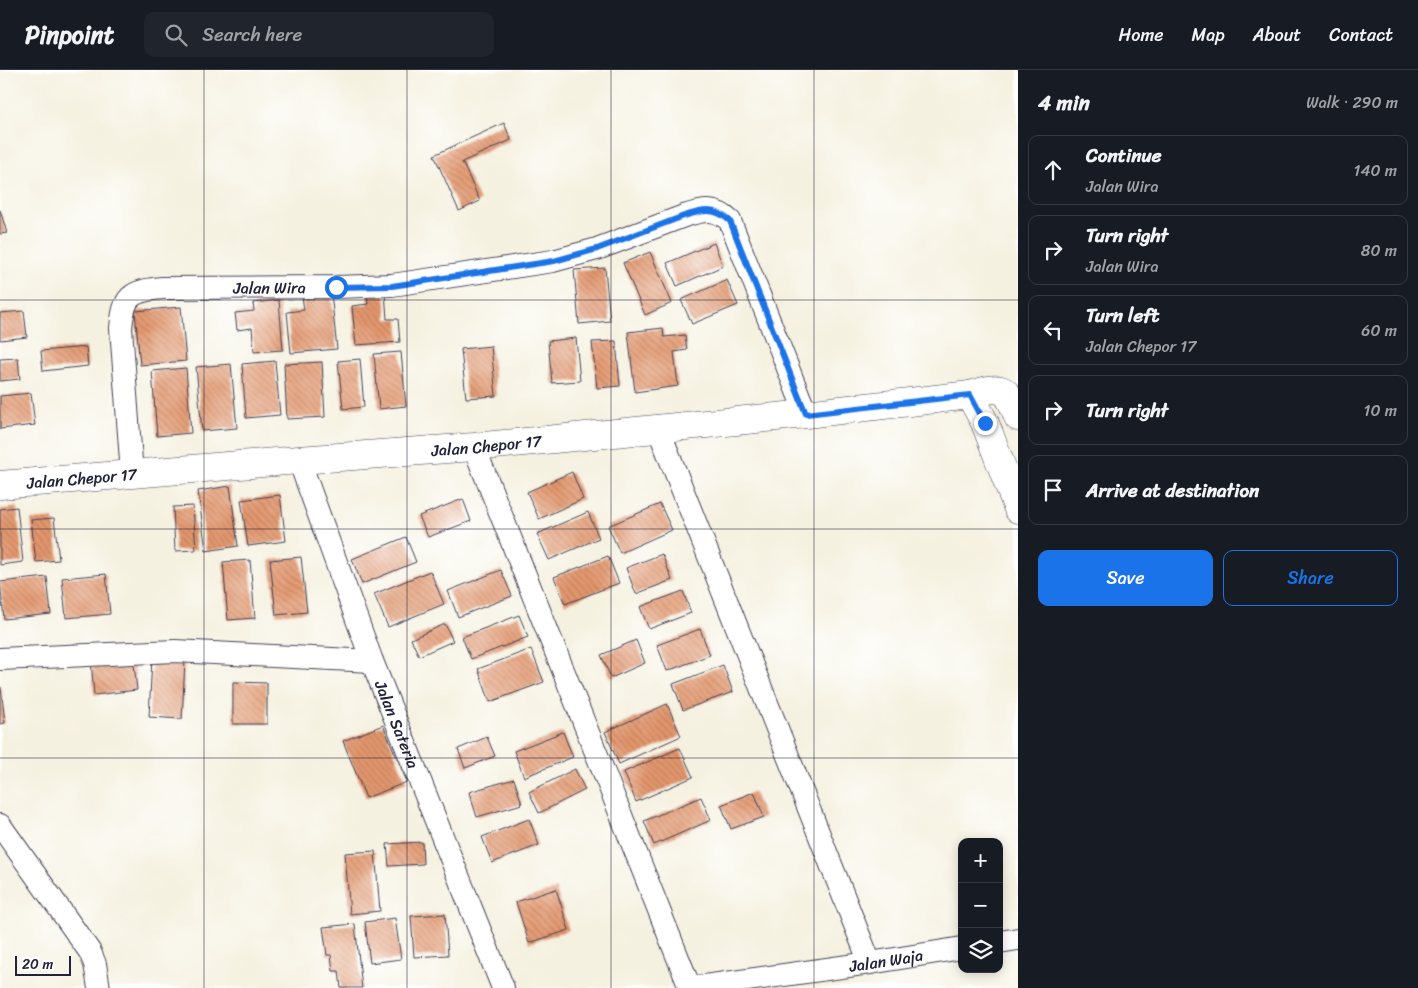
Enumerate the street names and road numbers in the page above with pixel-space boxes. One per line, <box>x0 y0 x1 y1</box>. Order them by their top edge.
street label: Jalan Wira <box>232 273 306 303</box>
street label: Jalan Chepor 17 <box>429 426 544 465</box>
street label: Jalan Chepor 17 <box>25 460 139 498</box>
street label: Jalan Sateria <box>366 675 428 773</box>
street label: Jalan Waja <box>846 941 925 981</box>

